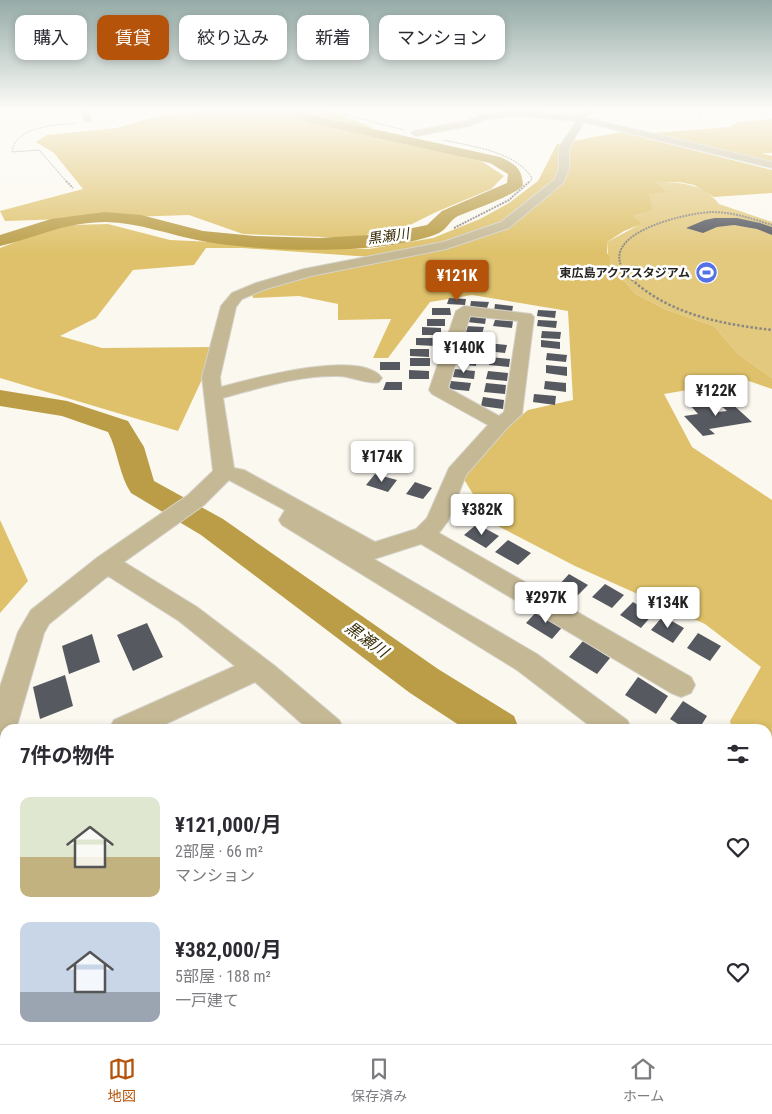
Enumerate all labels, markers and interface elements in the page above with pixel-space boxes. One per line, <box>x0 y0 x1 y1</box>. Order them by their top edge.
chip: 購入 <box>15 15 87 60</box>
chip: 賃貸 <box>97 15 169 60</box>
chip: 絞り込み <box>179 15 287 60</box>
chip: 新着 <box>297 15 369 60</box>
chip: マンション <box>379 15 505 60</box>
water label: 黒瀬川 <box>366 225 412 247</box>
pin: ¥121K <box>422 260 492 302</box>
sports icon: 東広島アクアスタジアム <box>694 261 718 285</box>
text: ¥121K <box>437 266 477 285</box>
place label: 東広島アクアスタジアム <box>559 266 690 280</box>
pin: ¥140K <box>429 332 499 374</box>
text: ¥140K <box>444 338 484 357</box>
pin: ¥122K <box>681 374 751 417</box>
text: ¥122K <box>696 381 736 400</box>
pin: ¥174K <box>347 440 417 483</box>
text: ¥174K <box>362 447 402 466</box>
pin: ¥382K <box>447 494 517 536</box>
text: ¥382K <box>462 500 502 519</box>
pin: ¥297K <box>511 582 581 624</box>
pin: ¥134K <box>633 586 703 629</box>
text: ¥297K <box>526 588 566 607</box>
text: ¥134K <box>648 593 688 612</box>
water label: 黒瀬川 <box>342 618 393 662</box>
icon: filters <box>724 740 752 768</box>
text: 7件の物件 <box>20 744 115 768</box>
text: ¥121,000/月 <box>175 813 282 837</box>
icon: home <box>60 817 120 877</box>
icon: heart <box>724 833 752 861</box>
text: 2部屋 · 66 m² <box>175 842 263 861</box>
text: マンション <box>175 866 255 885</box>
text: ¥382,000/月 <box>175 938 282 962</box>
icon: home <box>60 942 120 1002</box>
icon: heart <box>724 958 752 986</box>
text: 5部屋 · 188 m² <box>175 967 271 986</box>
text: 一戸建て <box>175 991 239 1010</box>
tab: 地図 <box>108 1055 136 1105</box>
tab: 保存済み <box>351 1055 407 1105</box>
tab: ホーム <box>623 1055 664 1105</box>

